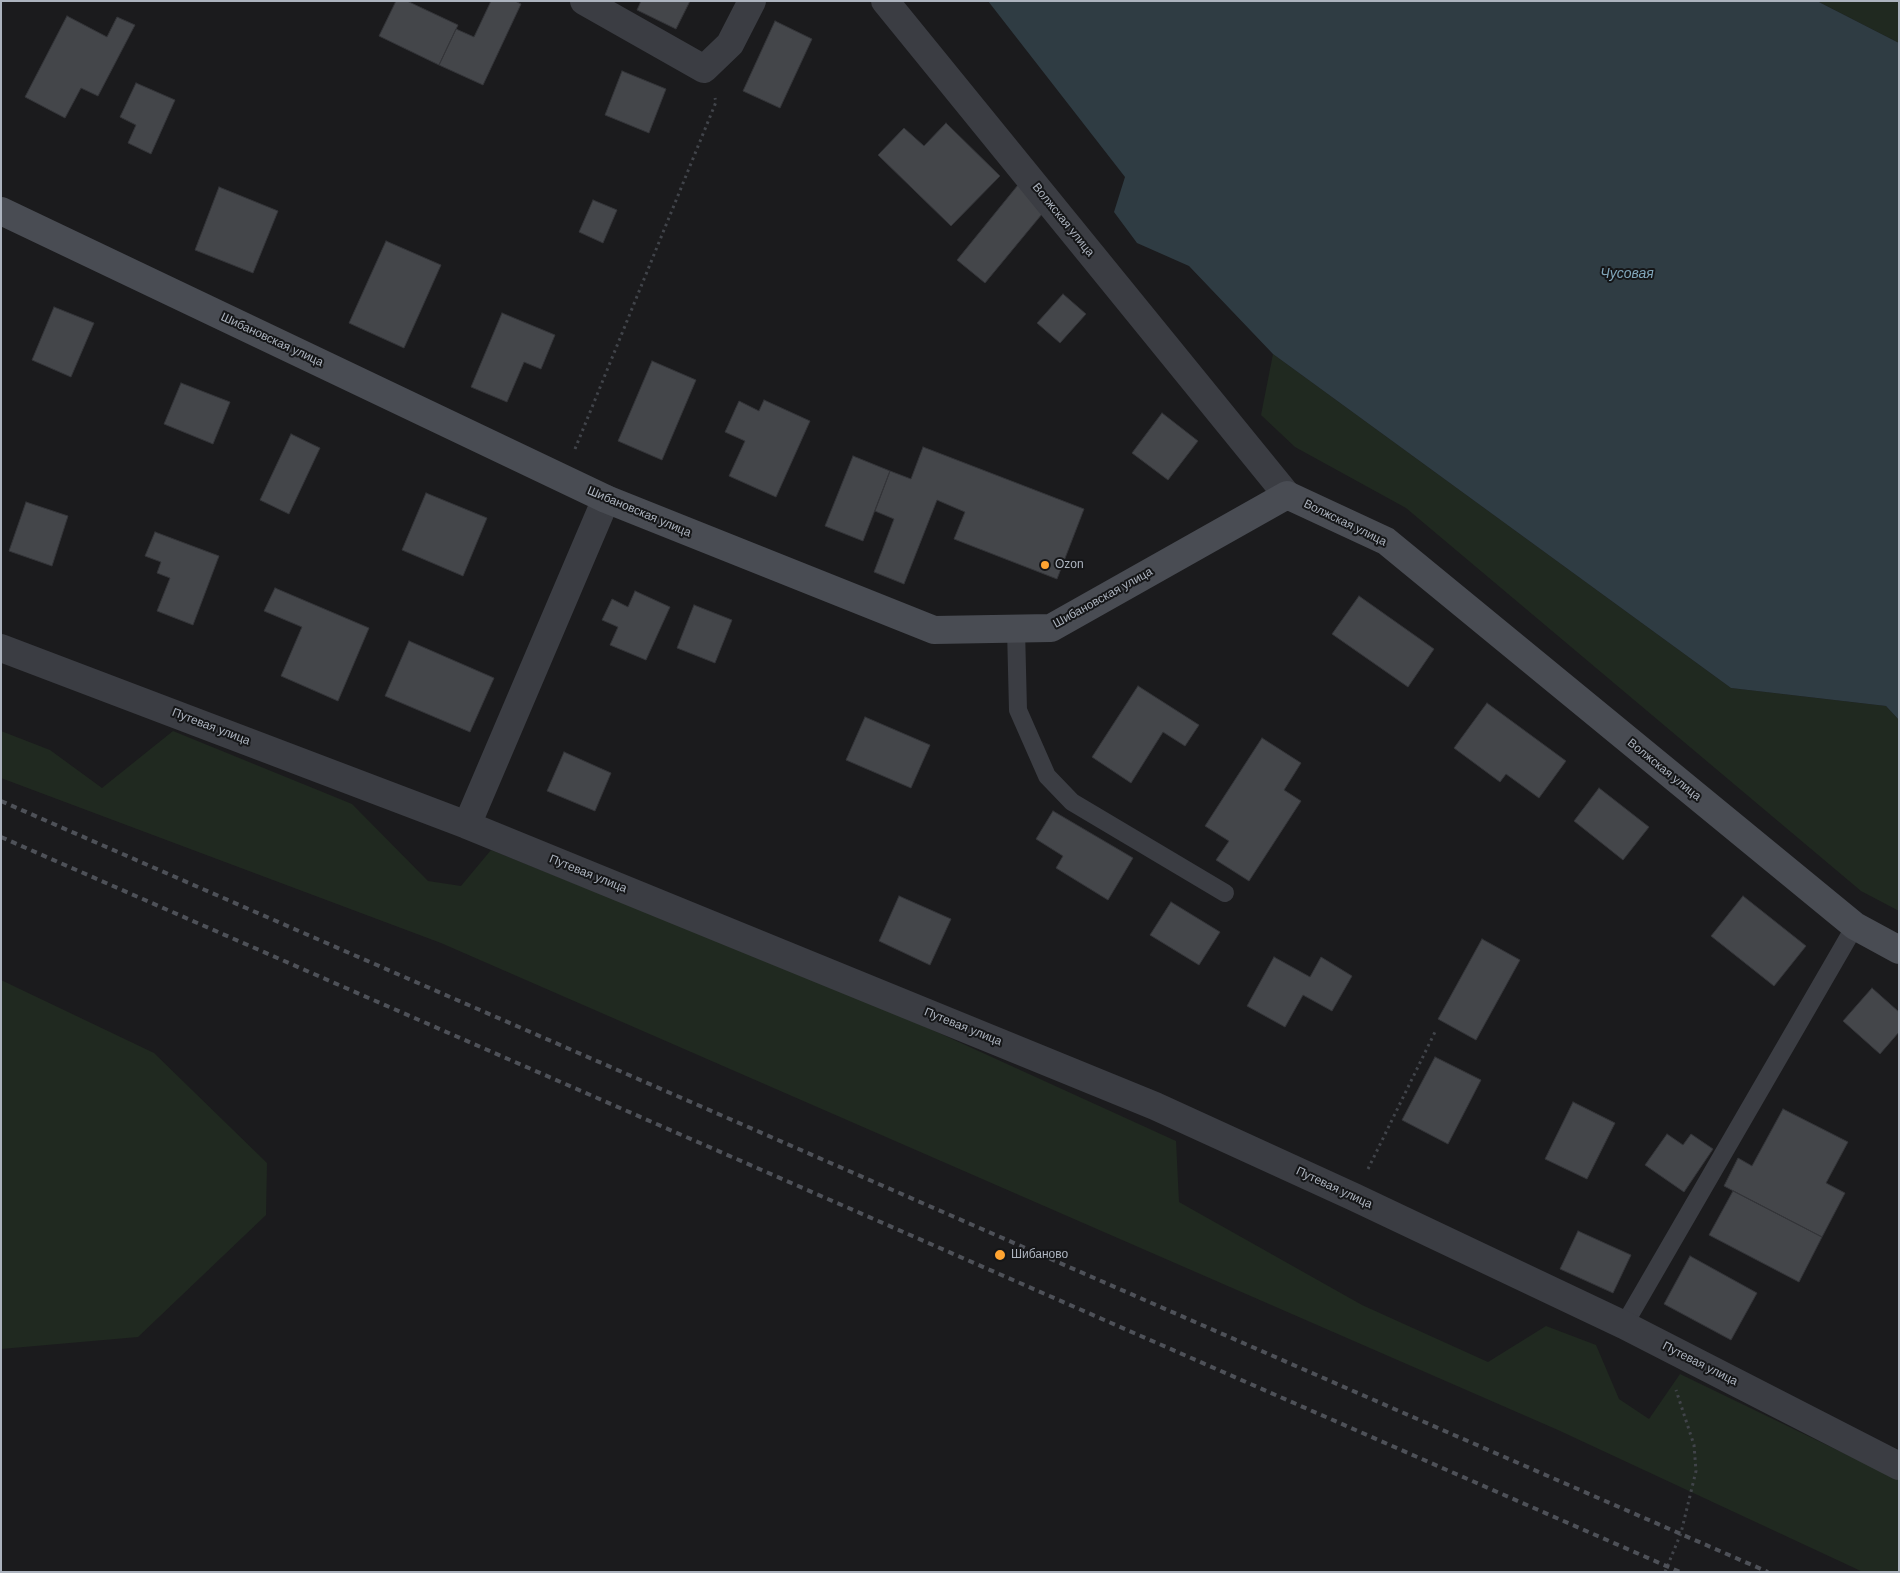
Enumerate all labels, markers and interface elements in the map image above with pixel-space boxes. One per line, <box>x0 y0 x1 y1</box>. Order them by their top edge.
street label: Волжская улица <box>1029 180 1097 260</box>
water label: Чусовая <box>1600 266 1654 282</box>
street label: Шибановская улица <box>218 310 326 370</box>
street label: Шибановская улица <box>585 484 693 540</box>
street label: Волжская улица <box>1301 497 1389 549</box>
place label: Ozon <box>1055 558 1084 572</box>
marker: Ozon <box>1039 559 1051 571</box>
street label: Шибановская улица <box>1051 565 1155 631</box>
street label: Путевая улица <box>170 706 252 748</box>
street label: Волжская улица <box>1624 736 1704 804</box>
street label: Путевая улица <box>547 852 629 896</box>
street label: Путевая улица <box>922 1005 1004 1049</box>
street label: Путевая улица <box>1294 1164 1374 1212</box>
marker: Шибаново <box>993 1248 1007 1262</box>
place label: Шибаново <box>1011 1248 1068 1262</box>
street label: Путевая улица <box>1660 1339 1740 1389</box>

